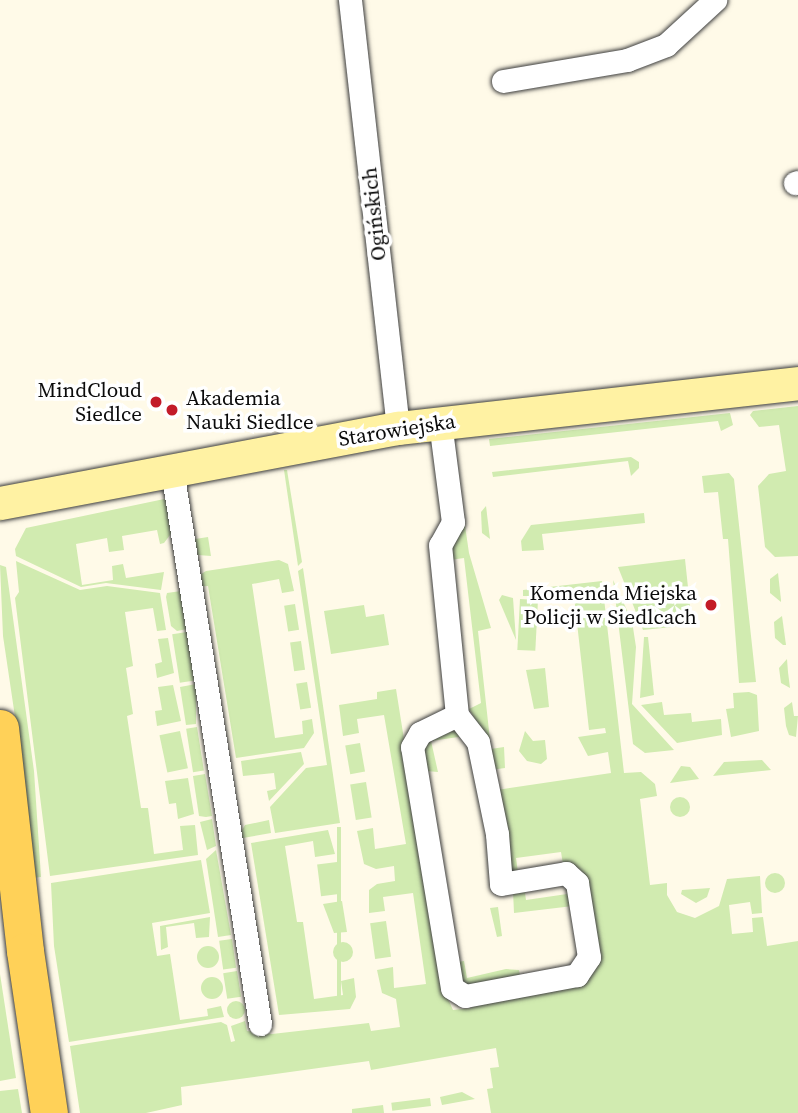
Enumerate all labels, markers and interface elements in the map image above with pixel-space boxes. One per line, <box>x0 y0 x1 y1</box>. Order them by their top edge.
street label: Ogińskich <box>357 166 391 262</box>
place label: MindCloud Siedlce <box>37 377 142 427</box>
place label: Akademia Nauki Siedlce <box>186 385 314 435</box>
marker: MindCloud Siedlce <box>148 394 164 410</box>
marker: Akademia Nauki Siedlce <box>164 402 180 418</box>
street label: Starowiejska <box>337 408 457 452</box>
place label: Komenda Miejska Policji w Siedlcach <box>524 580 697 630</box>
marker: Komenda Miejska Policji w Siedlcach <box>703 597 719 613</box>

